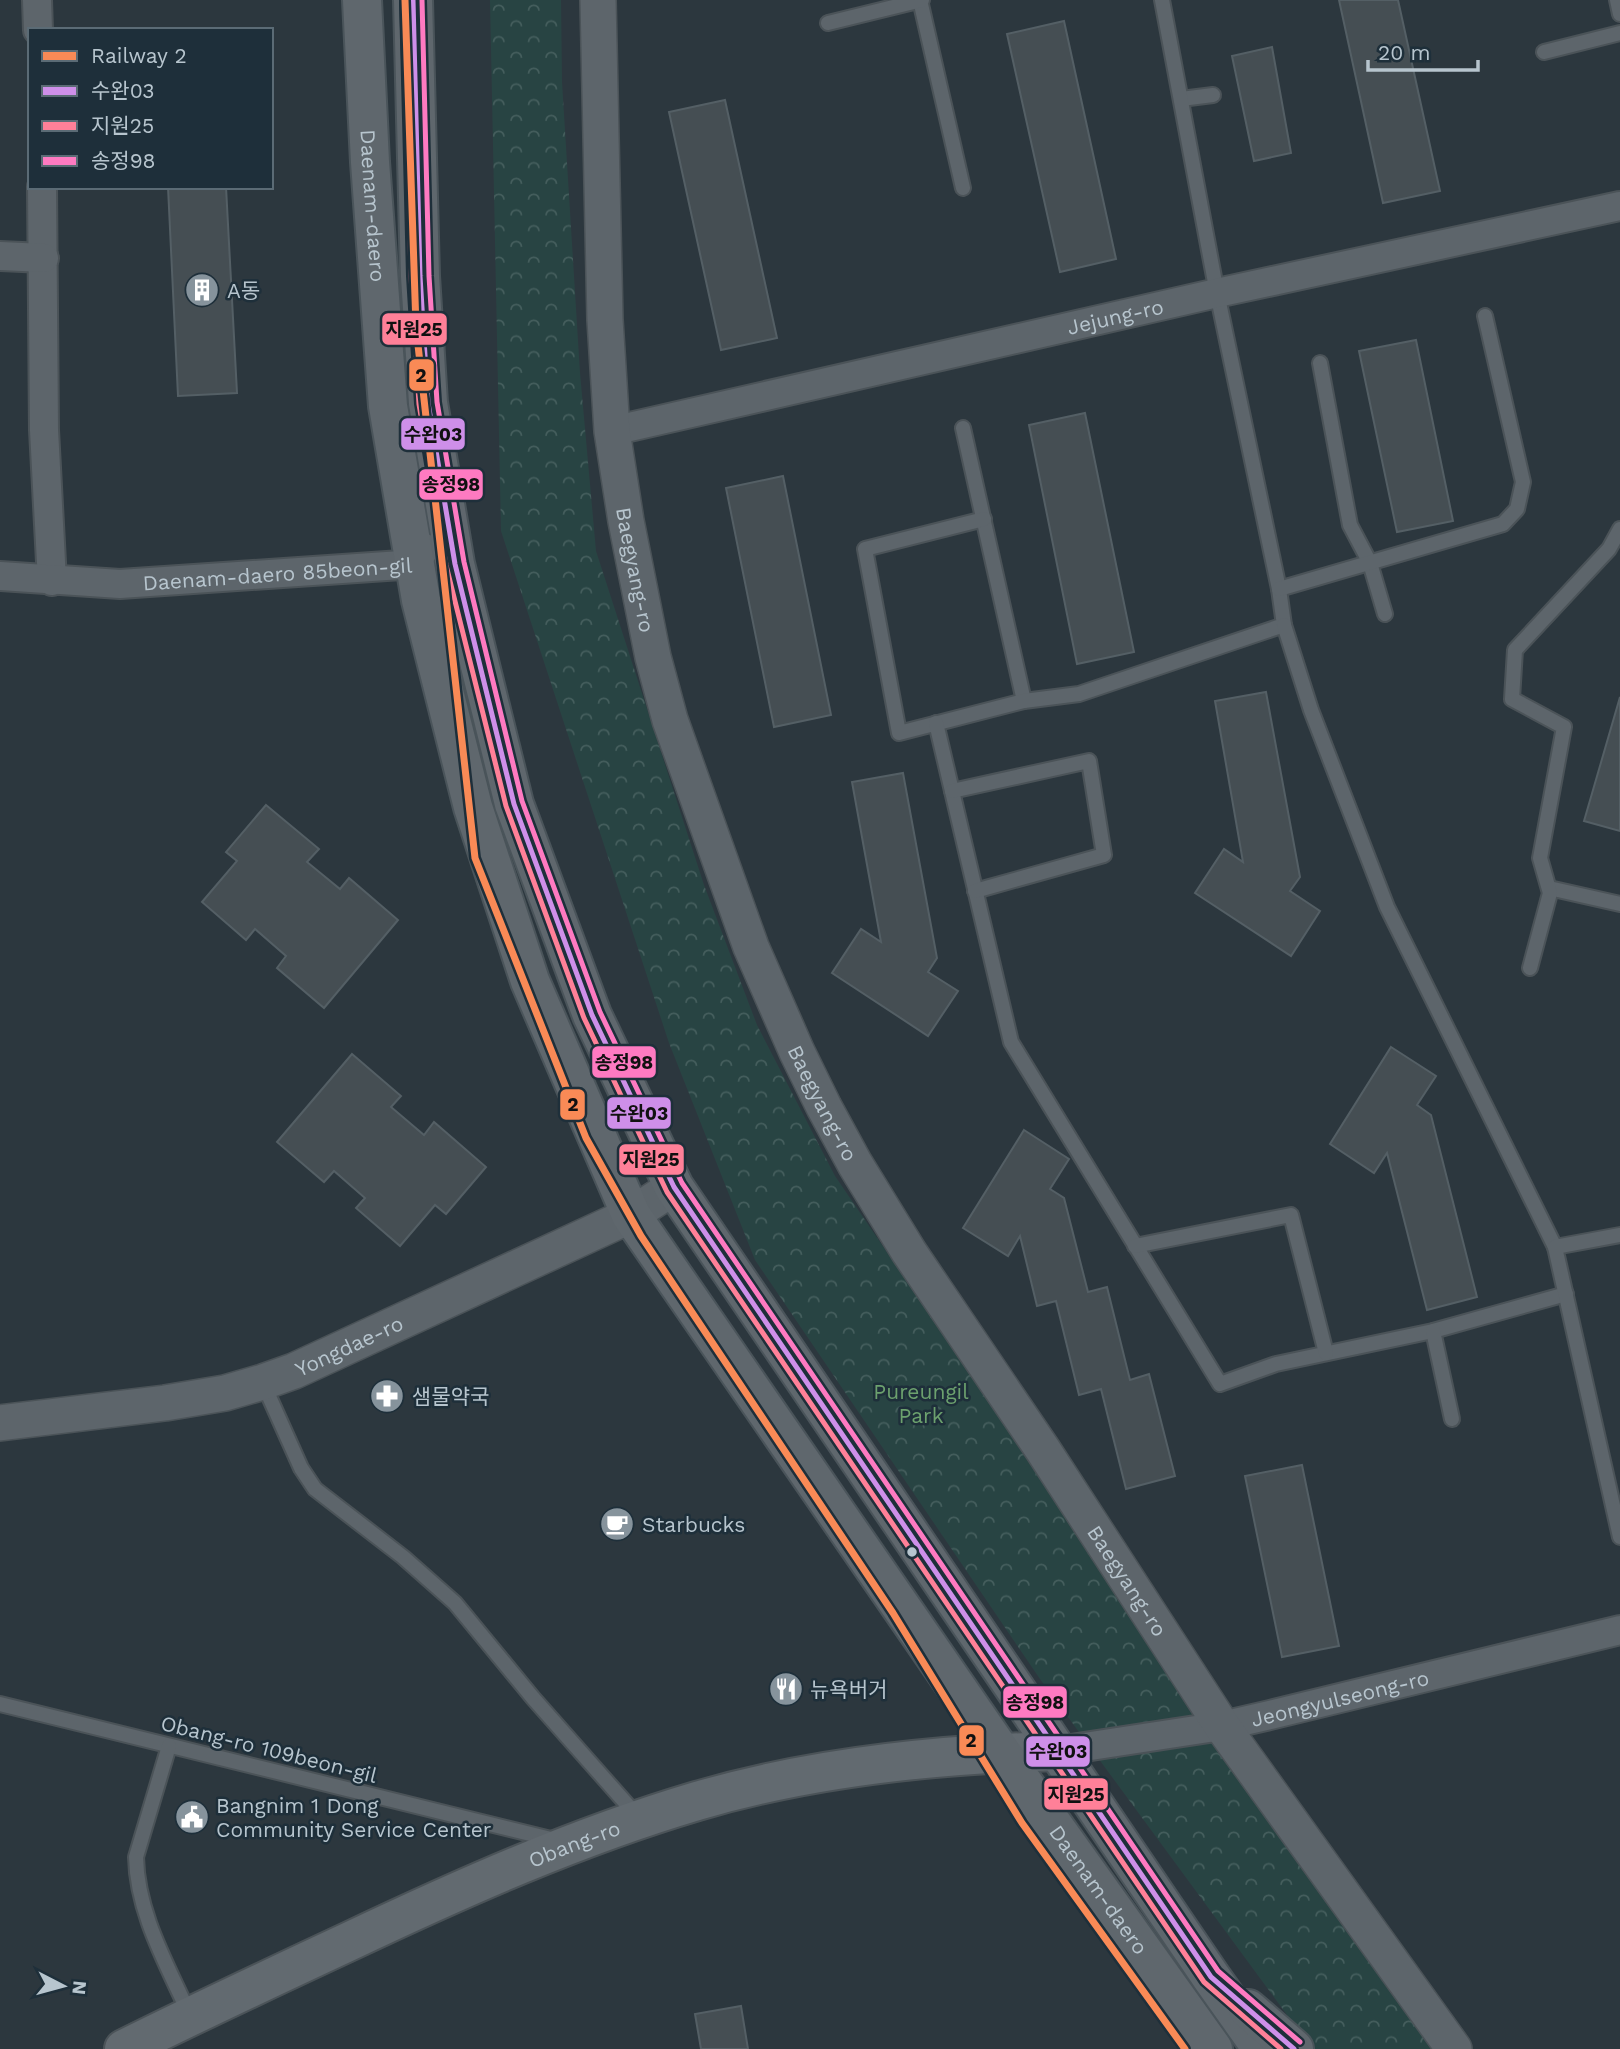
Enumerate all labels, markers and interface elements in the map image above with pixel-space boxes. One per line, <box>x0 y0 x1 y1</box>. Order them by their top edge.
legend <box>28 28 273 189</box>
scale bar <box>1368 28 1478 72</box>
text: 20 m <box>1378 40 1430 65</box>
text: Railway 2 <box>91 43 187 68</box>
text: 수완03 <box>91 78 155 103</box>
text: 지원25 <box>91 113 154 138</box>
street label: Daenam-daero <box>356 129 391 283</box>
text: 송정98 <box>91 148 156 173</box>
building icon: A동 <box>183 271 221 309</box>
place label: A동 <box>227 278 260 303</box>
street label: Jejung-ro <box>1064 293 1166 339</box>
line badge: 지원25 <box>381 312 448 346</box>
text: 지원25 <box>385 318 443 341</box>
line badge: 2 <box>408 358 435 392</box>
text: 2 <box>415 364 427 387</box>
line badge: 수완03 <box>400 417 466 451</box>
text: 수완03 <box>404 423 462 446</box>
line badge: 송정98 <box>418 468 484 501</box>
text: 송정98 <box>422 473 480 496</box>
street label: Baegyang-ro <box>612 505 660 634</box>
street label: Daenam-daero 85beon-gil <box>142 552 413 595</box>
street label: Baegyang-ro <box>783 1041 863 1165</box>
line badge: 송정98 <box>591 1045 657 1079</box>
text: 송정98 <box>595 1051 653 1074</box>
line badge: 2 <box>559 1088 586 1121</box>
text: 2 <box>567 1093 579 1116</box>
line badge: 수완03 <box>606 1096 672 1130</box>
text: 수완03 <box>610 1102 668 1125</box>
line badge: 지원25 <box>618 1143 685 1176</box>
text: 지원25 <box>622 1148 680 1171</box>
street label: Yongdae-ro <box>291 1310 407 1381</box>
pharmacy icon: 샘물약국 <box>368 1377 406 1415</box>
park label: Pureungil Park <box>873 1379 969 1428</box>
place label: 샘물약국 <box>412 1384 489 1409</box>
cafe icon: Starbucks <box>598 1505 636 1543</box>
place label: Starbucks <box>642 1512 745 1537</box>
street label: Baegyang-ro <box>1083 1520 1173 1641</box>
unlabelled marker <box>905 1545 919 1559</box>
street label: Jeongyulseong-ro <box>1248 1664 1431 1732</box>
restaurant icon: 뉴욕버거 <box>767 1670 805 1708</box>
place label: 뉴욕버거 <box>810 1677 887 1702</box>
line badge: 송정98 <box>1002 1685 1068 1719</box>
text: 송정98 <box>1006 1691 1064 1714</box>
street label: Obang-ro 109beon-gil <box>158 1710 380 1788</box>
line badge: 2 <box>958 1724 985 1757</box>
text: 2 <box>965 1729 977 1752</box>
line badge: 수완03 <box>1025 1735 1091 1768</box>
text: 수완03 <box>1029 1740 1087 1763</box>
line badge: 지원25 <box>1043 1777 1109 1811</box>
text: 지원25 <box>1047 1783 1105 1806</box>
place label: Bangnim 1 Dong Community Service Center <box>216 1793 492 1842</box>
public building icon: Bangnim 1 Dong Community Service Center <box>173 1798 211 1836</box>
street label: Obang-ro <box>524 1815 623 1872</box>
street label: Daenam-daero <box>1045 1820 1154 1959</box>
north arrow <box>28 1951 98 2021</box>
text: N <box>67 1980 92 1996</box>

